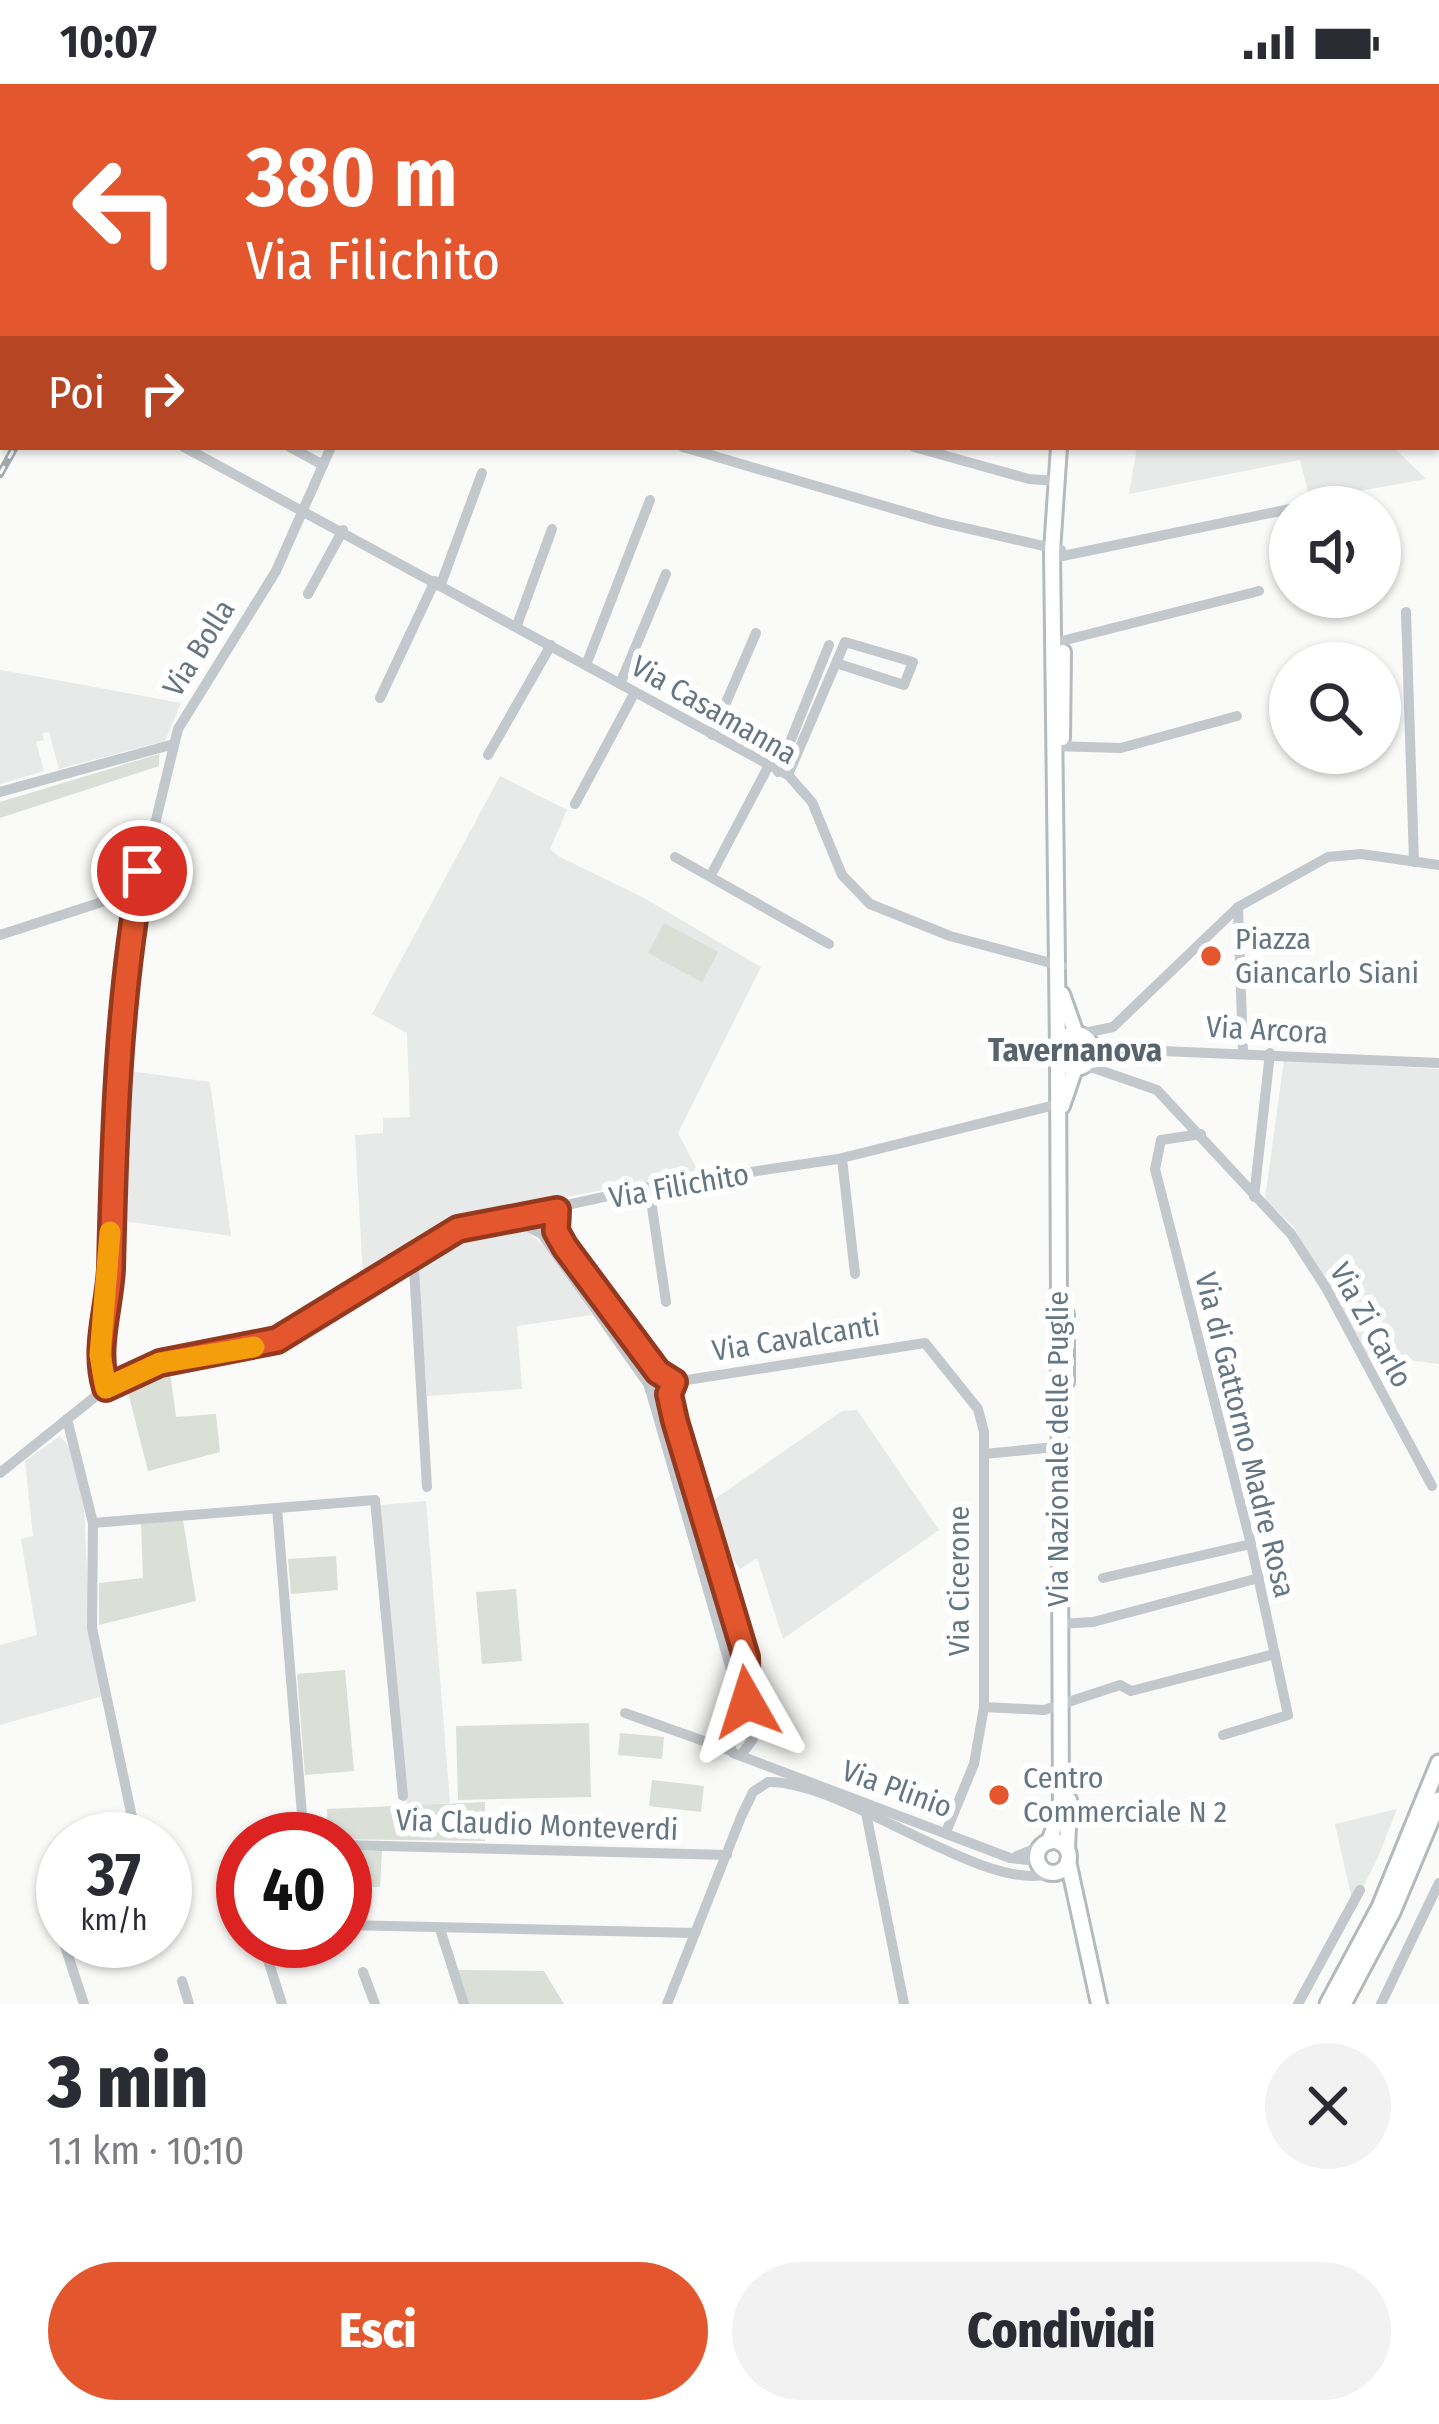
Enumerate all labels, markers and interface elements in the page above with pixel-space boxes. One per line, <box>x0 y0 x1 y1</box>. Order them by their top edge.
text: 10:07 <box>60 15 157 69</box>
text: 380 m <box>246 127 458 228</box>
icon: left <box>48 132 204 288</box>
text: Via Filichito <box>246 229 500 293</box>
icon: right <box>129 360 195 426</box>
text: Poi <box>48 366 105 420</box>
map controls <box>1269 486 1401 774</box>
button: sound <box>1269 486 1401 618</box>
street label: Via Bolla <box>155 593 243 703</box>
button: search <box>1269 642 1401 774</box>
street label: Via Casamanna <box>625 648 803 772</box>
pin <box>91 820 193 922</box>
icon: arrive <box>109 838 175 904</box>
place label: Piazza Giancarlo Siani <box>1235 921 1419 991</box>
marker: Piazza Giancarlo Siani <box>1198 943 1224 969</box>
street label: Via Arcora <box>1205 1009 1329 1051</box>
district label: Tavernanova <box>988 1030 1162 1070</box>
street label: Via Filichito <box>606 1156 752 1216</box>
street label: Via Zi Carlo <box>1322 1256 1420 1394</box>
street label: Via di Gattorno Madre Rosa <box>1187 1269 1303 1601</box>
street label: Via Nazionale delle Puglie <box>1040 1291 1076 1607</box>
street label: Via Cavalcanti <box>710 1307 882 1369</box>
street label: Via Cicerone <box>941 1506 977 1656</box>
position arrow <box>684 1639 810 1765</box>
street label: Via Plinio <box>837 1752 957 1826</box>
place label: Centro Commerciale N 2 <box>1023 1760 1227 1830</box>
marker: Centro Commerciale N 2 <box>986 1782 1012 1808</box>
street label: Via Claudio Monteverdi <box>395 1802 679 1848</box>
speed limit sign: 40 <box>216 1812 372 1968</box>
text: 37 <box>87 1839 141 1911</box>
text: km/h <box>81 1902 147 1938</box>
text: 3 min <box>48 2040 208 2126</box>
button: close <box>1265 2043 1391 2169</box>
text: 1.1 km · 10:10 <box>48 2128 244 2174</box>
button: Esci <box>48 2262 708 2400</box>
button: Condividi <box>732 2262 1391 2400</box>

